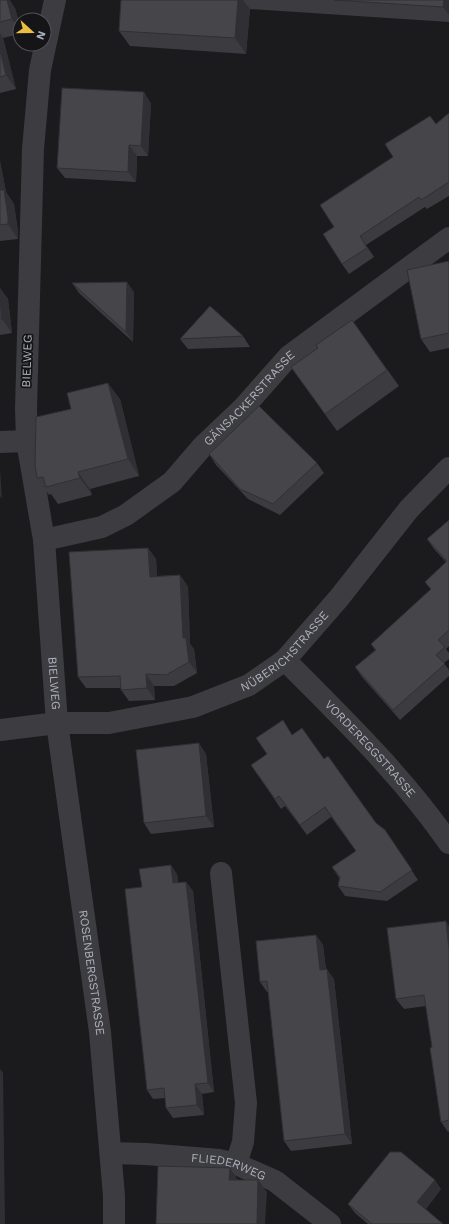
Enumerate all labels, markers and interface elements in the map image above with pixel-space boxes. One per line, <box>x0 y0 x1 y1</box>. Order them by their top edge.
north arrow <box>12 12 52 52</box>
text: N <box>33 29 48 42</box>
street label: BIELWEG <box>19 334 35 388</box>
street label: GÄNSACKERSTRASSE <box>201 347 297 449</box>
street label: NÜBERICHSTRASSE <box>238 608 332 695</box>
street label: BIELWEG <box>45 656 63 710</box>
street label: VORDEREGGSTRASSE <box>322 697 419 800</box>
street label: ROSENBERGSTRASSE <box>76 909 107 1037</box>
street label: FLIEDERWEG <box>190 1151 268 1183</box>

